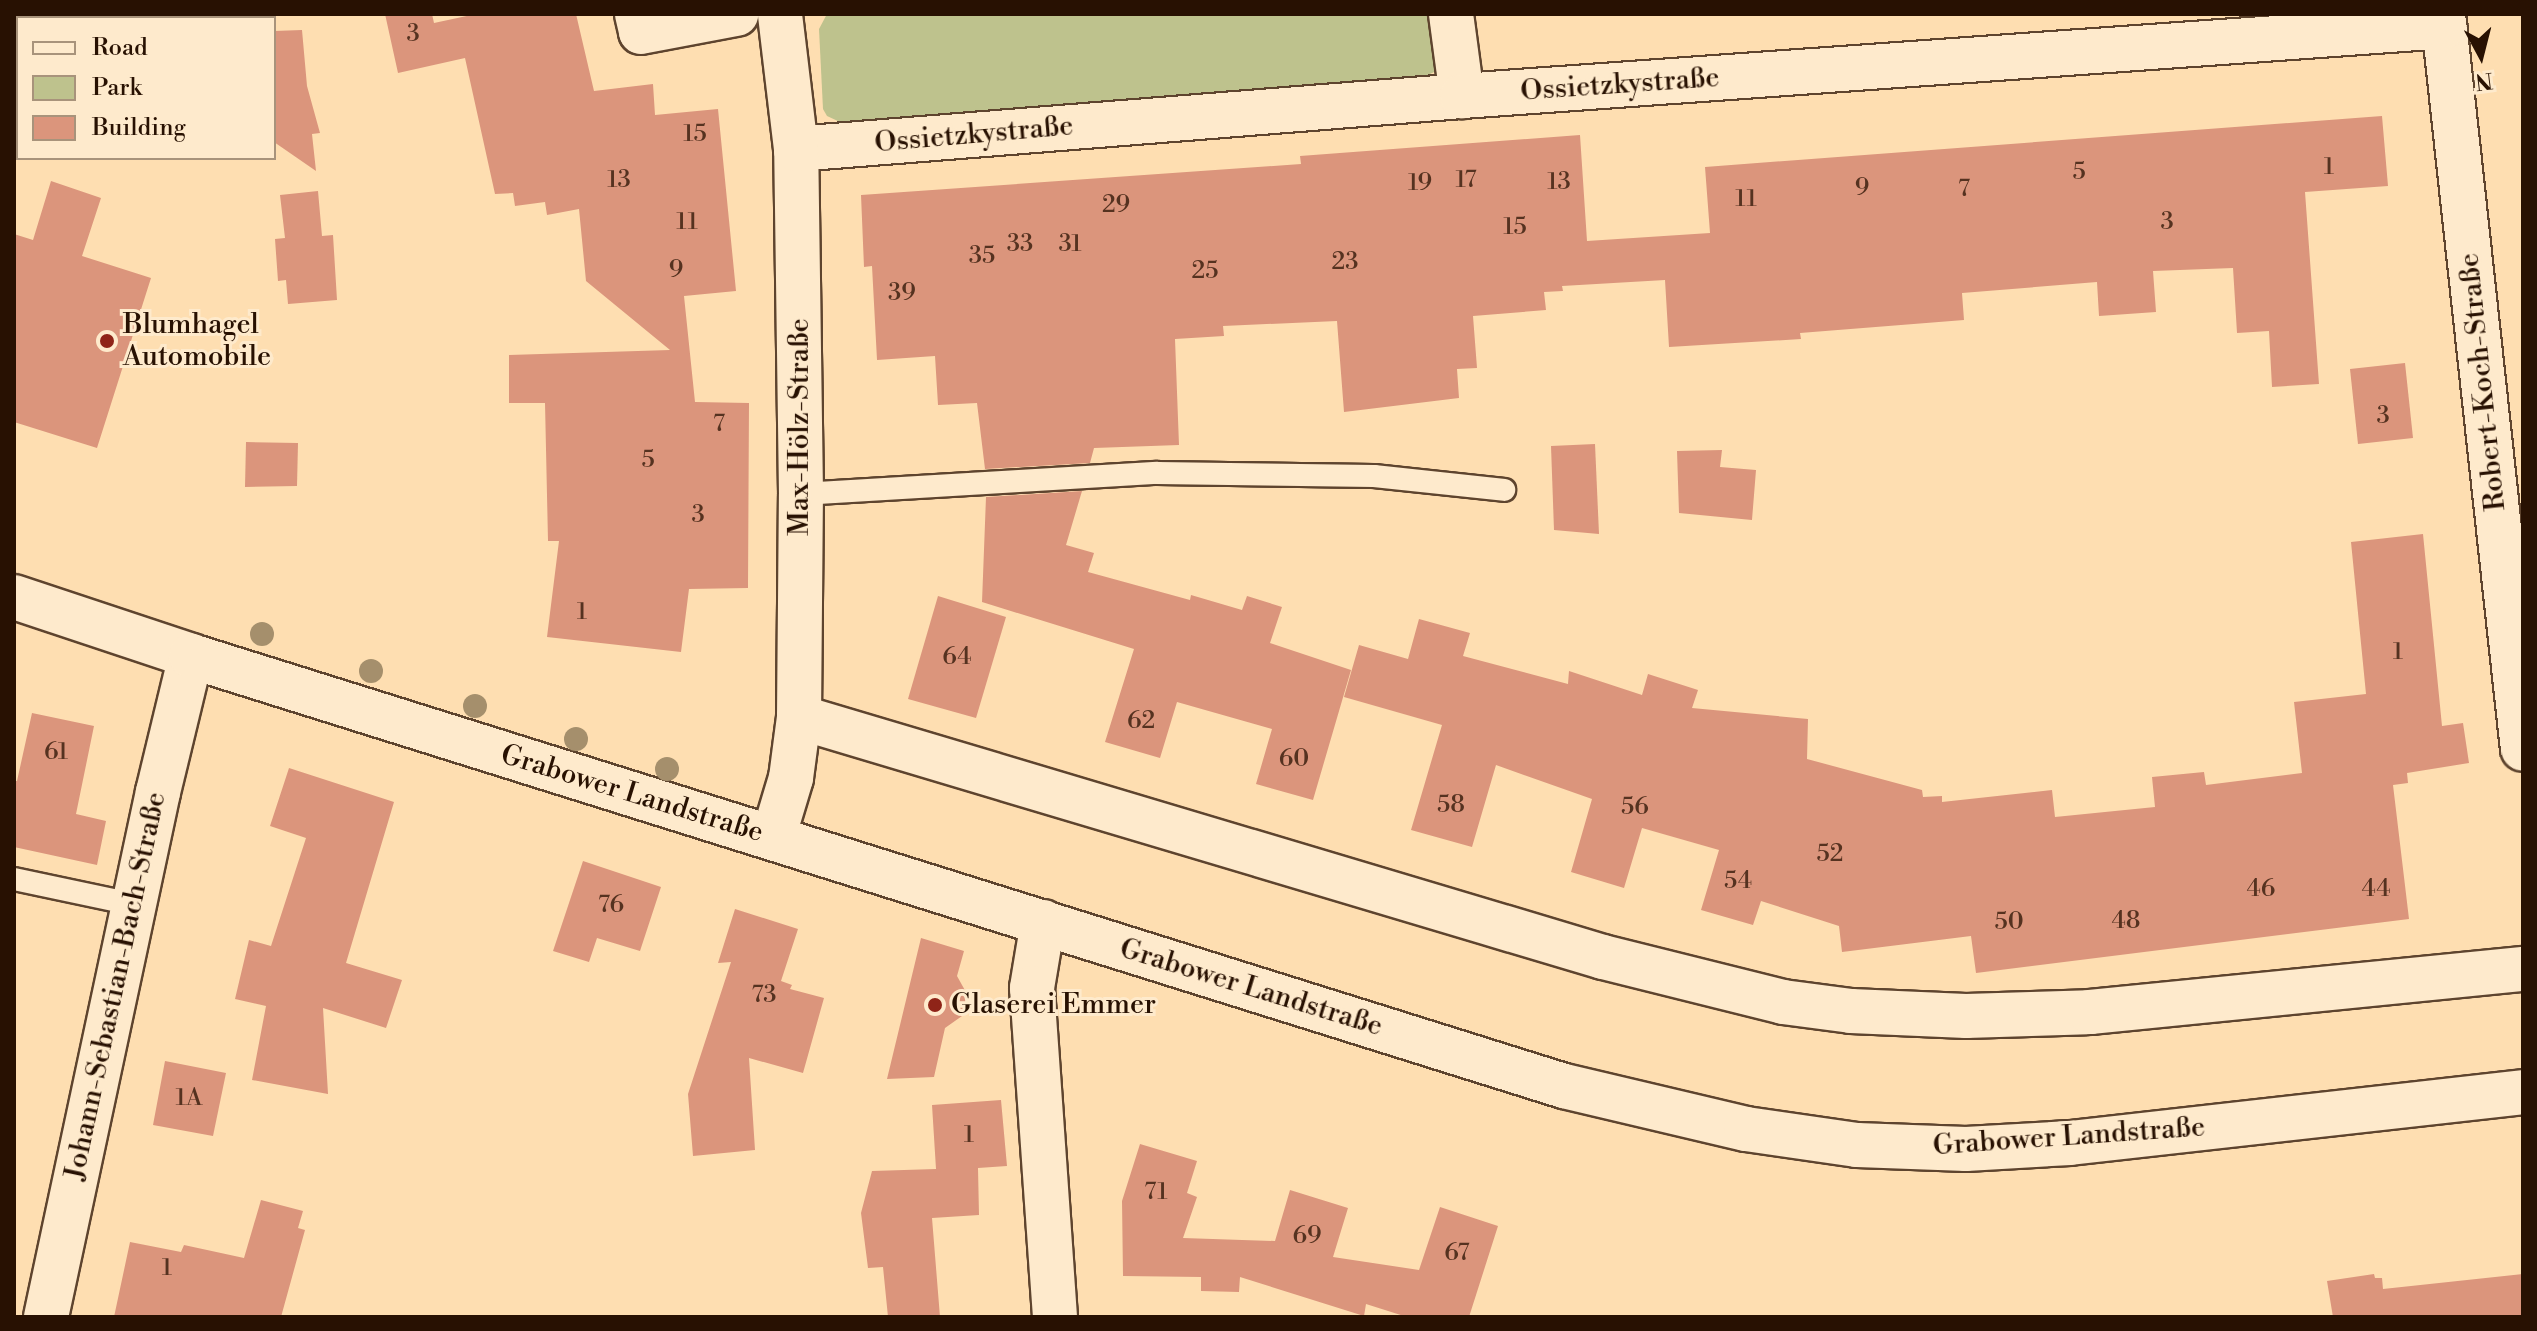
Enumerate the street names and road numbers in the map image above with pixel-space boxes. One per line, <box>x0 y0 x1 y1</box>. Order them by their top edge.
street label: Ossietzkystraße <box>1519 61 1721 109</box>
street label: Ossietzkystraße <box>873 110 1075 160</box>
street label: Robert-Koch-Straße <box>2453 251 2513 513</box>
street label: Max-Hölz-Straße <box>783 318 817 536</box>
street label: Grabower Landstraße <box>497 738 767 850</box>
street label: Johann-Sebastian-Bach-Straße <box>58 789 174 1183</box>
street label: Grabower Landstraße <box>1116 932 1386 1044</box>
street label: Grabower Landstraße <box>1932 1111 2206 1163</box>

